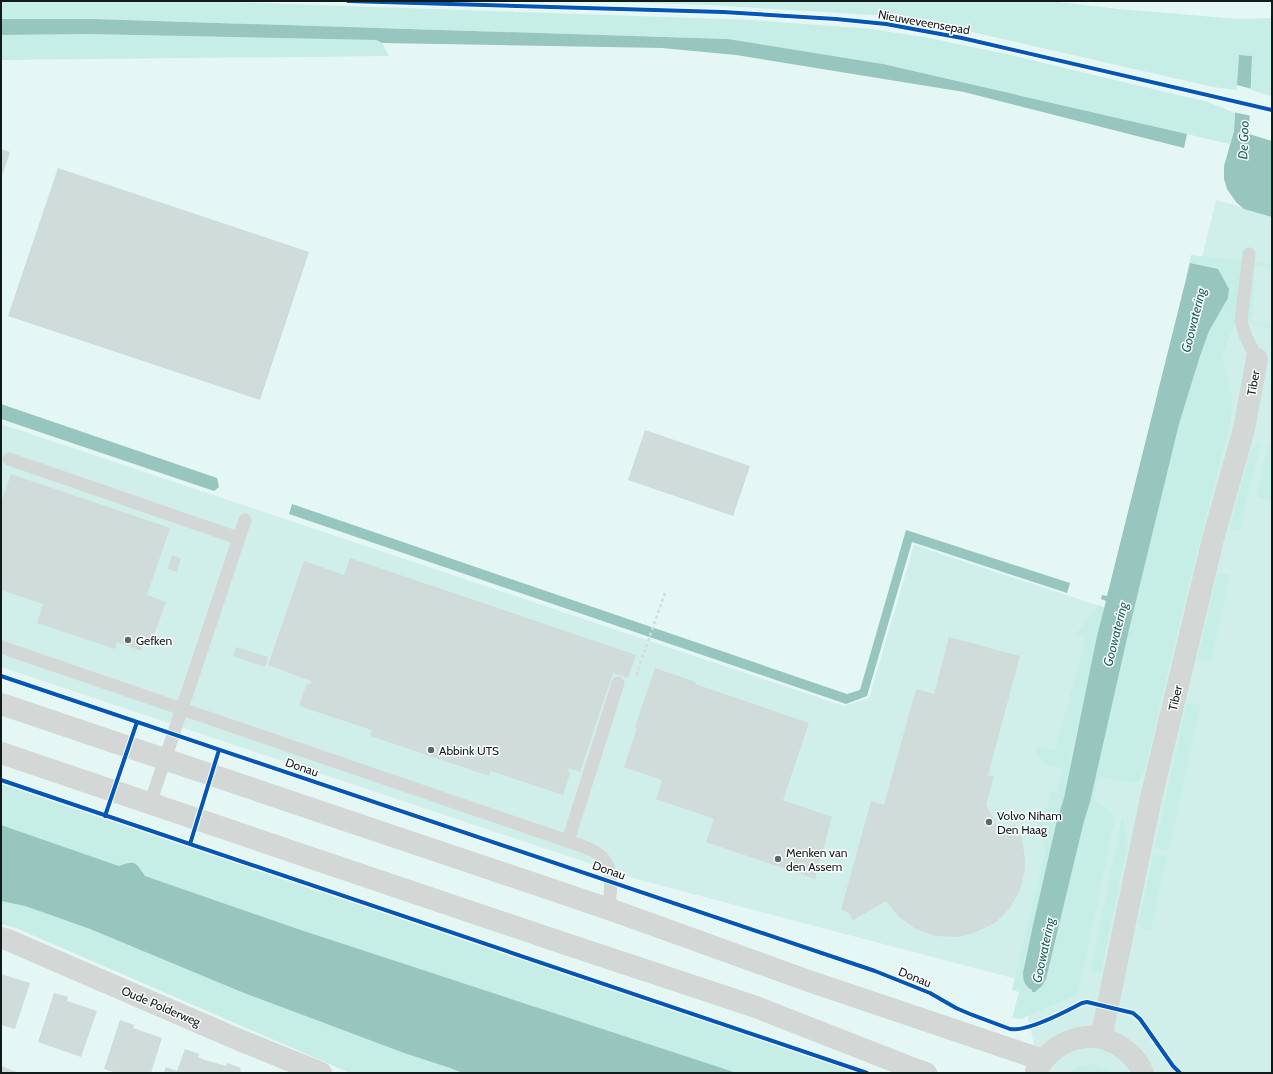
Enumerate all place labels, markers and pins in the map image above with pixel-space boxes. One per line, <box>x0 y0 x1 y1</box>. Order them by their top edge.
place label: Gefken <box>136 633 172 648</box>
marker: Gefken <box>123 635 133 645</box>
place label: Abbink UTS <box>439 743 499 758</box>
marker: Abbink UTS <box>426 745 436 755</box>
place label: Volvo Niham Den Haag <box>997 808 1062 837</box>
marker: Volvo Niham Den Haag <box>984 817 994 827</box>
place label: Menken van den Assem <box>786 845 848 874</box>
marker: Menken van den Assem <box>773 854 783 864</box>

